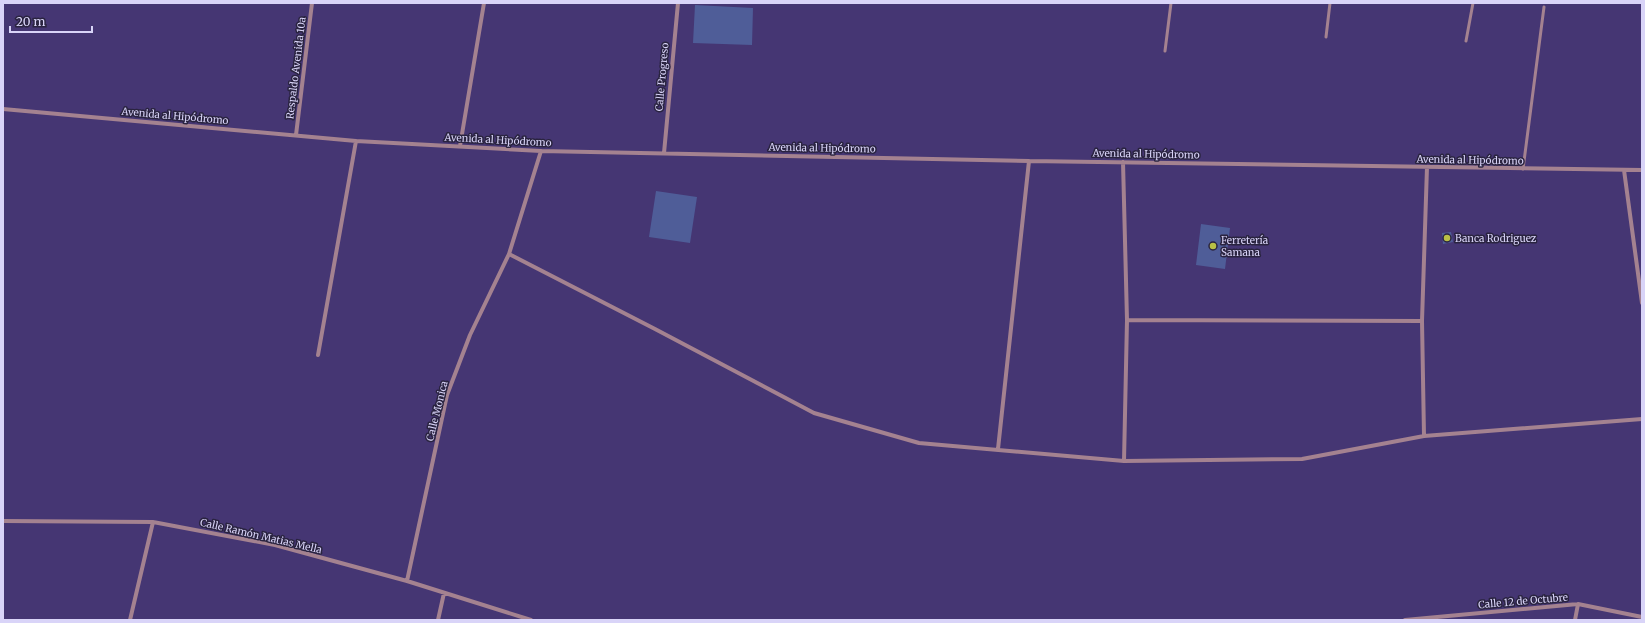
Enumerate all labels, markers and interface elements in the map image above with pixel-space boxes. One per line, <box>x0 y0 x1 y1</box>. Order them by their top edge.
scale bar <box>10 8 92 34</box>
text: 20 m <box>16 14 45 29</box>
street label: Respaldo Avenida 10a <box>283 16 309 120</box>
street label: Calle Progreso <box>653 42 671 112</box>
street label: Avenida al Hipódromo <box>120 105 229 127</box>
street label: Avenida al Hipódromo <box>443 131 552 149</box>
street label: Avenida al Hipódromo <box>767 141 876 155</box>
street label: Avenida al Hipódromo <box>1091 147 1200 161</box>
street label: Avenida al Hipódromo <box>1415 153 1524 167</box>
place label: Banca Rodriguez <box>1455 232 1537 245</box>
marker: Banca Rodriguez <box>1442 233 1452 243</box>
place label: Ferretería Samana <box>1221 234 1269 259</box>
marker: Ferretería Samana <box>1208 241 1218 251</box>
street label: Calle Monica <box>423 379 451 442</box>
street label: Calle Ramón Matias Mella <box>199 516 324 556</box>
street label: Calle 12 de Octubre <box>1478 591 1568 611</box>

